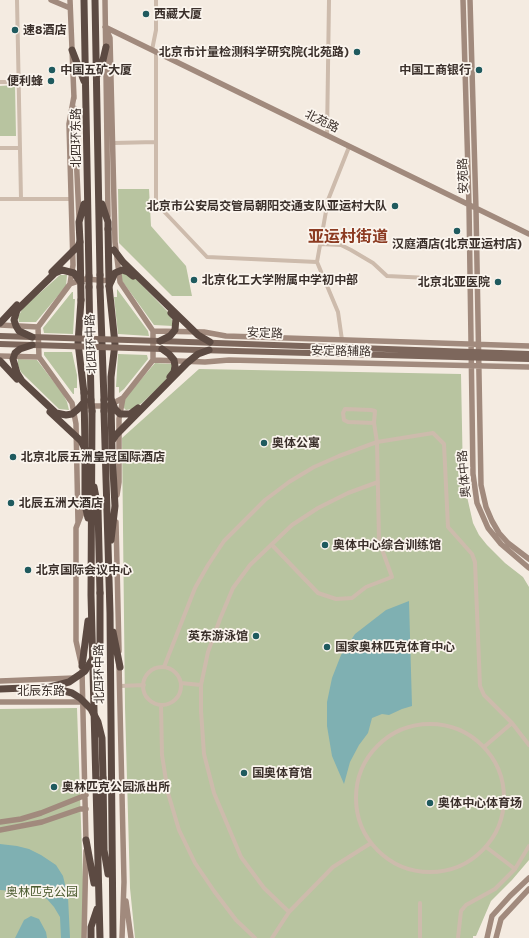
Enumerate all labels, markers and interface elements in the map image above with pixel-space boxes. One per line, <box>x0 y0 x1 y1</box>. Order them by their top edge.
place label: 西藏大厦 <box>154 7 202 21</box>
marker: 西藏大厦 <box>141 9 151 19</box>
place label: 速8酒店 <box>23 23 66 37</box>
marker: 速8酒店 <box>10 25 20 35</box>
place label: 北京市计量检测科学研究院(北苑路) <box>159 45 349 59</box>
marker: 北京市计量检测科学研究院(北苑路) <box>352 47 362 57</box>
place label: 中国五矿大厦 <box>60 63 132 77</box>
place label: 中国工商银行 <box>399 63 471 77</box>
marker: 中国五矿大厦 <box>47 65 57 75</box>
marker: 中国工商银行 <box>474 65 484 75</box>
place label: 便利蜂 <box>7 74 43 88</box>
marker: 便利蜂 <box>46 76 56 86</box>
street label: 北苑路 <box>303 107 341 135</box>
street label: 北四环东路 <box>69 108 83 168</box>
street label: 安苑路 <box>455 158 471 194</box>
place label: 北京市公安局交管局朝阳交通支队亚运村大队 <box>147 199 387 213</box>
marker: 北京市公安局交管局朝阳交通支队亚运村大队 <box>390 201 400 211</box>
marker: 汉庭酒店(北京亚运村店) <box>452 226 462 236</box>
district label: 亚运村街道 <box>308 227 388 247</box>
place label: 汉庭酒店(北京亚运村店) <box>392 237 522 251</box>
place label: 北京化工大学附属中学初中部 <box>202 273 358 287</box>
marker: 北京化工大学附属中学初中部 <box>189 275 199 285</box>
place label: 北京北亚医院 <box>418 275 490 289</box>
marker: 北京北亚医院 <box>493 277 503 287</box>
street label: 北四环中路 <box>83 314 99 374</box>
street label: 安定路 <box>247 325 283 341</box>
street label: 安定路辅路 <box>311 343 371 359</box>
place label: 奥体公寓 <box>272 436 320 450</box>
marker: 奥体公寓 <box>259 438 269 448</box>
street label: 奥体中路 <box>455 449 473 499</box>
place label: 北京北辰五洲皇冠国际酒店 <box>21 450 165 464</box>
marker: 北京北辰五洲皇冠国际酒店 <box>8 452 18 462</box>
place label: 北辰五洲大酒店 <box>19 496 103 510</box>
marker: 北辰五洲大酒店 <box>6 498 16 508</box>
place label: 奥体中心综合训练馆 <box>333 538 441 552</box>
marker: 奥体中心综合训练馆 <box>320 540 330 550</box>
place label: 北京国际会议中心 <box>36 563 132 577</box>
marker: 北京国际会议中心 <box>23 565 33 575</box>
place label: 英东游泳馆 <box>188 629 248 643</box>
marker: 英东游泳馆 <box>251 631 261 641</box>
place label: 国家奥林匹克体育中心 <box>335 640 455 654</box>
marker: 国家奥林匹克体育中心 <box>322 642 332 652</box>
street label: 北四环中路 <box>91 644 107 704</box>
street label: 北辰东路 <box>17 684 65 698</box>
place label: 国奥体育馆 <box>252 766 312 780</box>
marker: 国奥体育馆 <box>239 768 249 778</box>
place label: 奥林匹克公园派出所 <box>62 780 170 794</box>
marker: 奥林匹克公园派出所 <box>49 782 59 792</box>
place label: 奥体中心体育场 <box>438 796 522 810</box>
marker: 奥体中心体育场 <box>425 798 435 808</box>
park label: 奥林匹克公园 <box>6 885 78 899</box>

